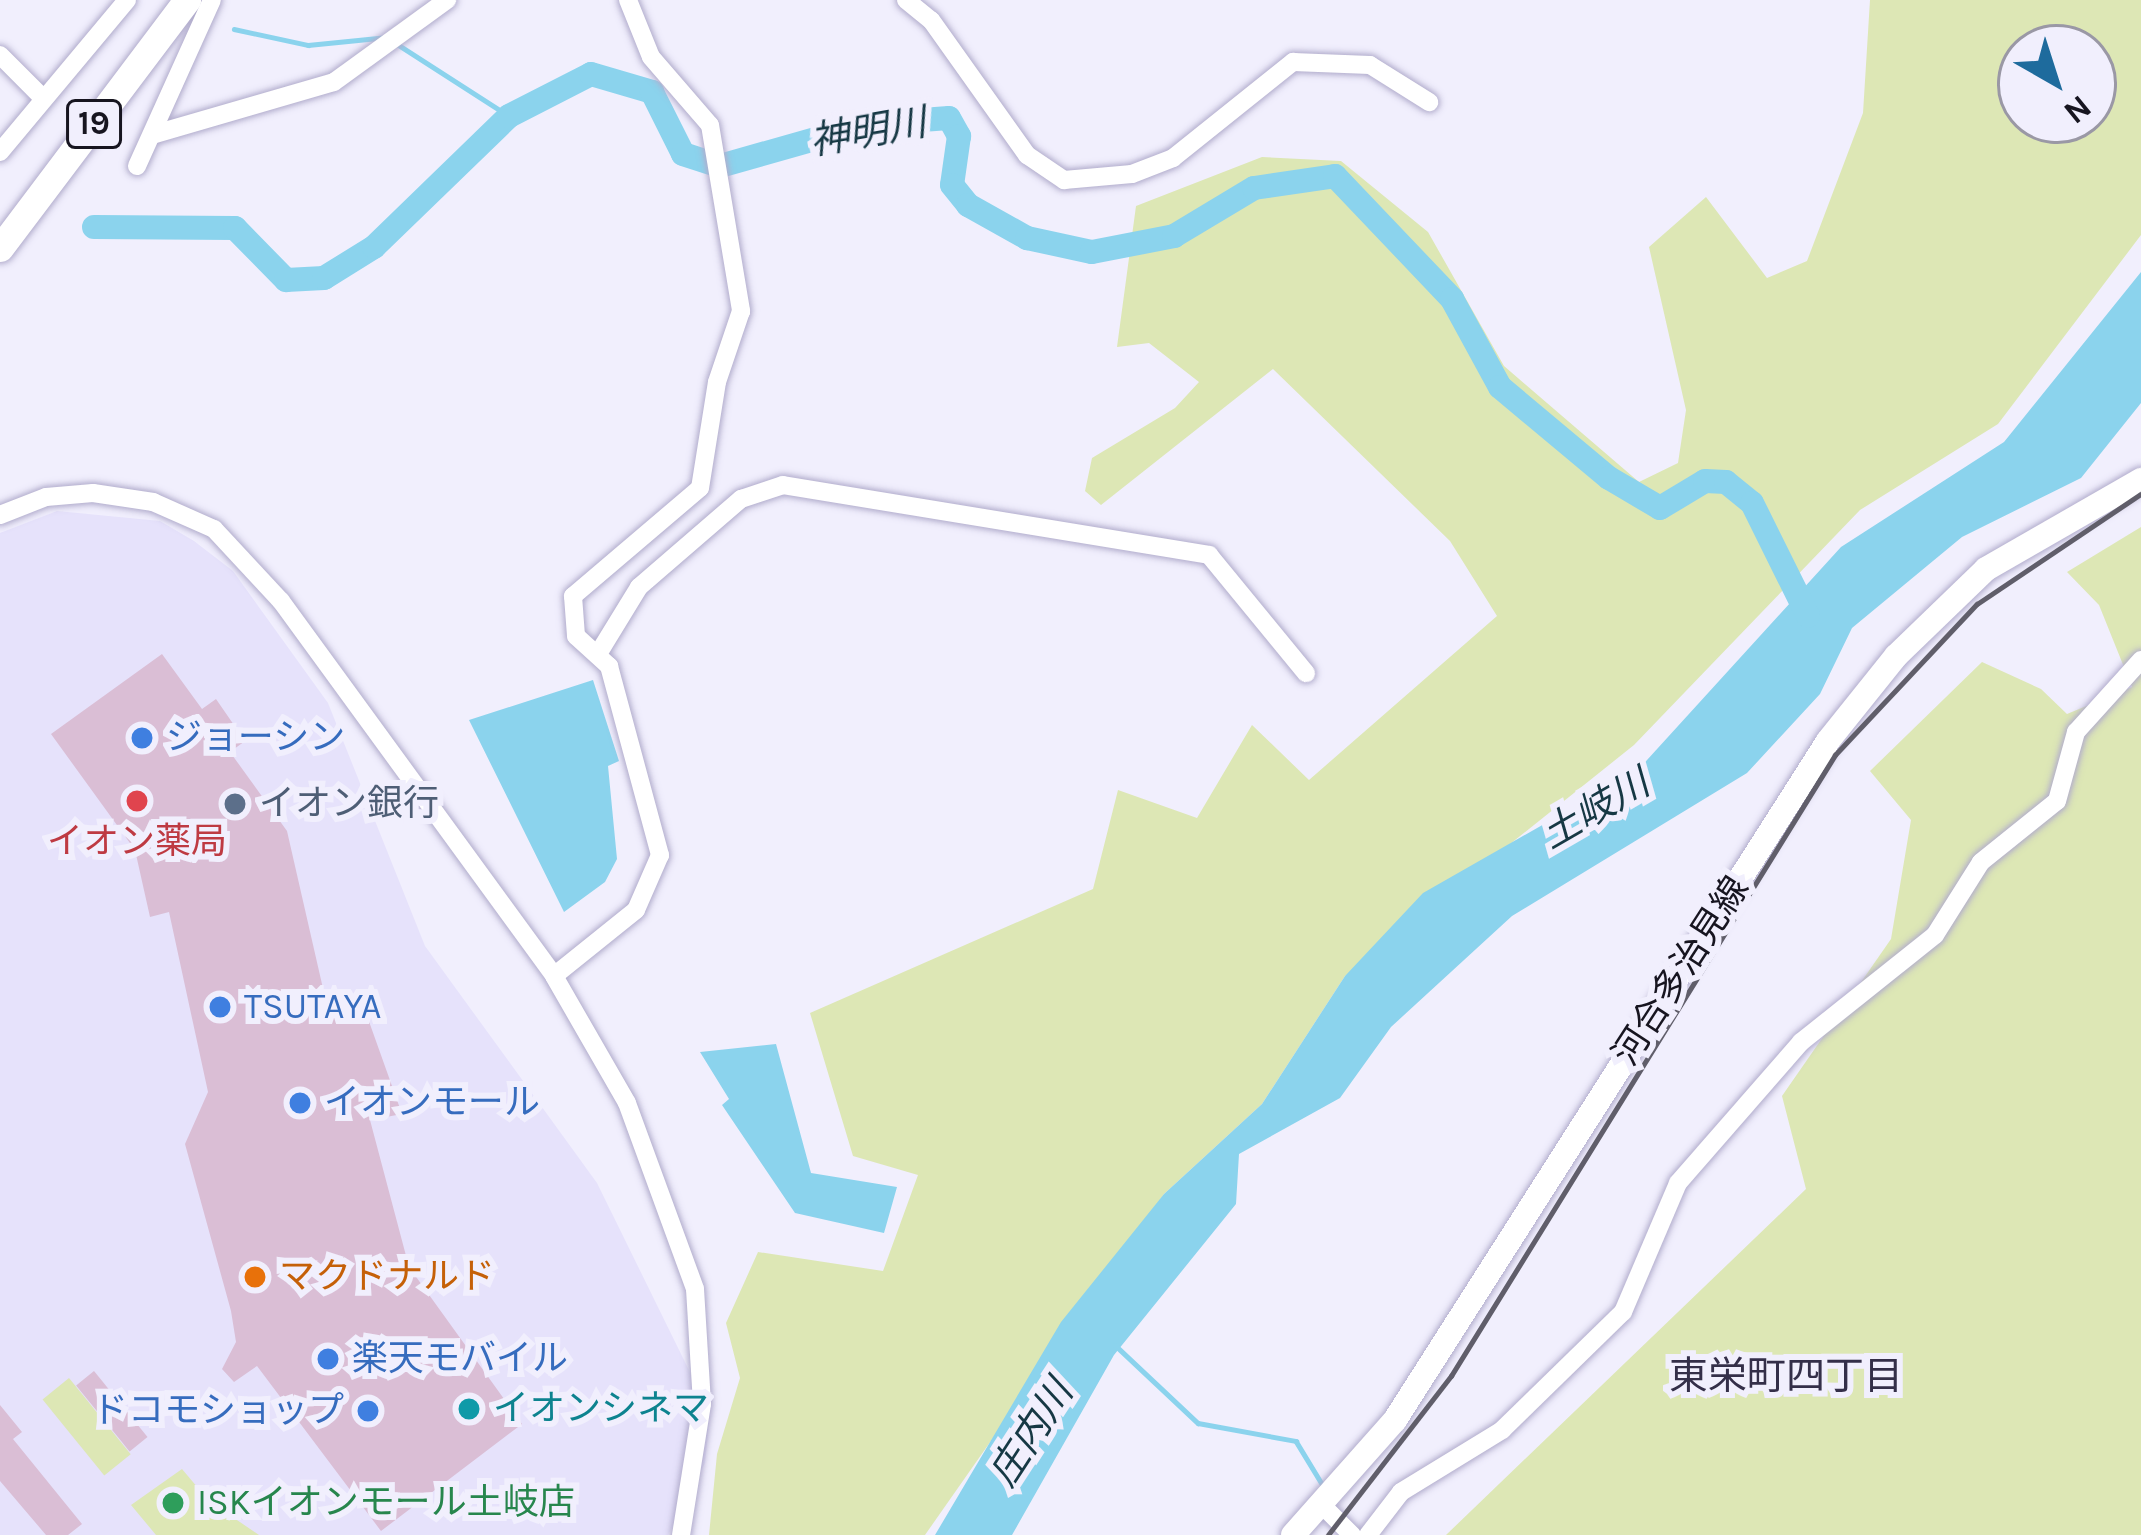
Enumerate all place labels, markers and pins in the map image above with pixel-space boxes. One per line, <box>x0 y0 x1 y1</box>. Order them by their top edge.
place label: ジョーシン <box>166 716 346 760</box>
marker: ジョーシン <box>129 725 155 751</box>
place label: イオン銀行 <box>259 782 439 826</box>
marker: イオン薬局 <box>124 788 150 814</box>
marker: イオン銀行 <box>222 791 248 817</box>
place label: イオン薬局 <box>47 820 227 864</box>
place label: TSUTAYA <box>244 985 382 1029</box>
marker: TSUTAYA <box>207 994 233 1020</box>
place label: イオンモール <box>324 1081 540 1125</box>
marker: イオンモール <box>287 1090 313 1116</box>
place label: マクドナルド <box>279 1255 495 1299</box>
marker: マクドナルド <box>242 1264 268 1290</box>
place label: 楽天モバイル <box>352 1337 568 1381</box>
marker: 楽天モバイル <box>315 1346 341 1372</box>
place label: イオンシネマ <box>493 1387 709 1431</box>
place label: ドコモショップ <box>92 1389 344 1433</box>
marker: イオンシネマ <box>456 1396 482 1422</box>
marker: ドコモショップ <box>355 1398 381 1424</box>
place label: ISKイオンモール土岐店 <box>197 1481 575 1525</box>
marker: ISKイオンモール土岐店 <box>160 1490 186 1516</box>

